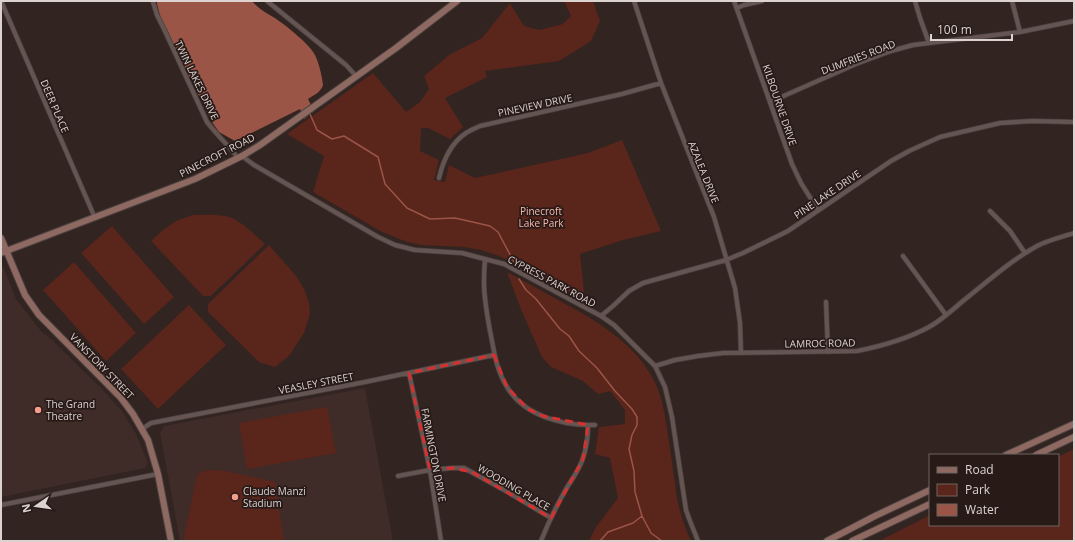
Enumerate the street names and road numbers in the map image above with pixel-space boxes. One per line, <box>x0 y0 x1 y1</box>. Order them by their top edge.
street label: DUMFRIES ROAD <box>819 36 897 78</box>
street label: TWIN LAKES DRIVE <box>172 38 222 122</box>
street label: KILBOURNE DRIVE <box>760 62 800 148</box>
street label: DEER PLACE <box>38 77 72 135</box>
street label: PINEVIEW DRIVE <box>496 90 574 120</box>
street label: PINECROFT ROAD <box>177 130 257 180</box>
street label: AZALEA DRIVE <box>685 139 723 205</box>
street label: PINE LAKE DRIVE <box>791 166 863 222</box>
street label: CYPRESS PARK ROAD <box>505 252 599 310</box>
street label: VANSTORY STREET <box>67 330 137 402</box>
street label: LAMROC ROAD <box>784 335 856 351</box>
street label: VEASLEY STREET <box>277 369 355 397</box>
street label: FARMINGTON DRIVE <box>418 407 450 503</box>
street label: WOODING PLACE <box>475 461 553 513</box>

